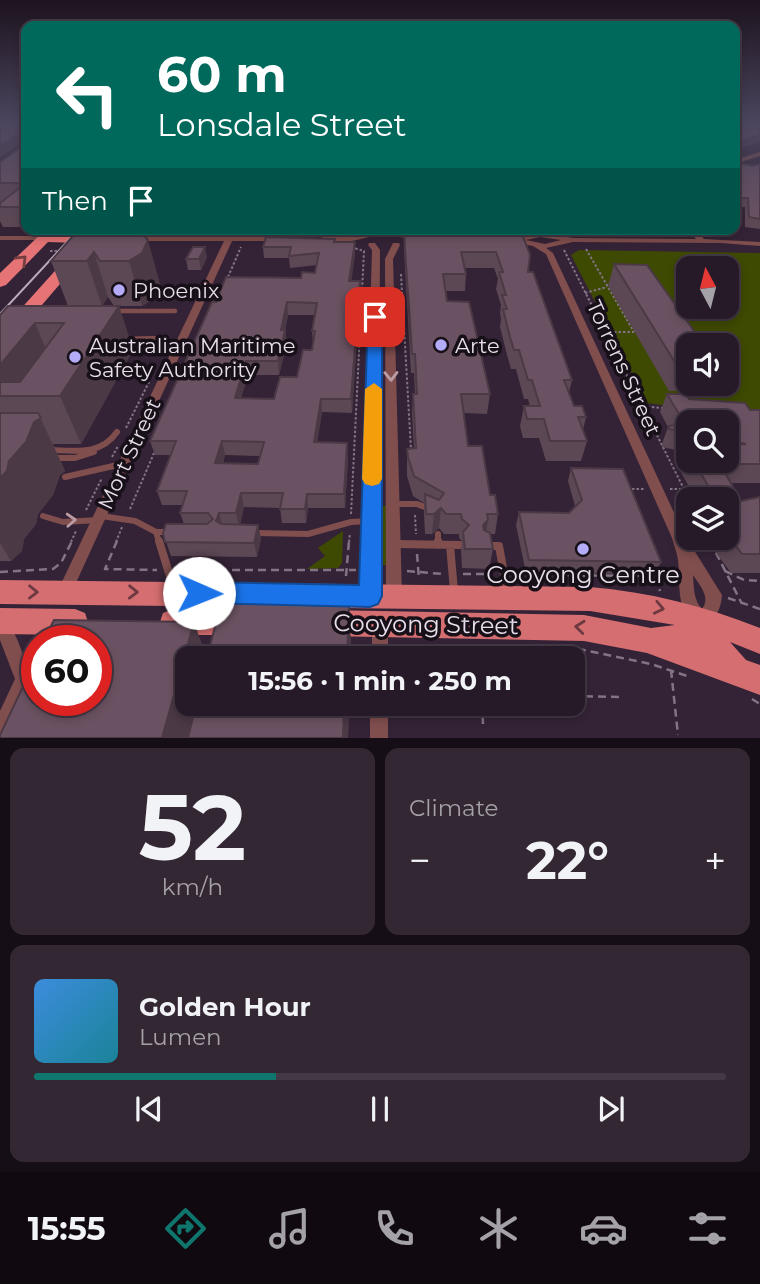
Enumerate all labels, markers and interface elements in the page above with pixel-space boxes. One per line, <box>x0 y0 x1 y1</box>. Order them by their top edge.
text: 60 m <box>157 45 287 104</box>
icon: left <box>42 49 133 140</box>
text: Lonsdale Street <box>157 105 407 144</box>
icon: arrive <box>122 182 160 220</box>
text: Then <box>42 185 108 217</box>
one-way arrow <box>14 256 26 268</box>
north arrow <box>676 256 738 318</box>
map controls <box>676 256 739 550</box>
place label: Phoenix <box>133 278 219 303</box>
marker: Phoenix <box>111 282 127 298</box>
pin <box>345 287 405 347</box>
street label: Torrens Street <box>582 296 666 440</box>
icon: arrive <box>356 298 394 336</box>
place label: Australian Maritime Safety Authority <box>89 333 295 382</box>
place label: Arte <box>455 333 500 358</box>
button: sound <box>676 333 739 396</box>
marker: Arte <box>433 337 449 353</box>
marker: Australian Maritime Safety Authority <box>67 349 83 365</box>
one-way arrow <box>383 372 399 382</box>
street label: Mort Street <box>92 395 166 513</box>
button: search <box>676 410 739 473</box>
button: layers <box>676 487 739 550</box>
one-way arrow <box>65 513 76 528</box>
marker: Cooyong Centre <box>575 541 591 557</box>
position arrow <box>162 556 236 630</box>
place label: Cooyong Centre <box>486 560 680 589</box>
one-way arrow <box>28 584 38 600</box>
one-way arrow <box>129 584 139 600</box>
one-way arrow <box>653 600 665 614</box>
street label: Cooyong Street <box>333 608 519 640</box>
one-way arrow <box>574 620 586 635</box>
speed limit sign: 60 <box>21 625 112 716</box>
text: 15:56 · 1 min · 250 m <box>248 665 512 697</box>
text: 52 <box>139 772 246 883</box>
text: Climate <box>409 794 498 822</box>
text: 22° <box>526 829 609 892</box>
text: − <box>409 837 431 884</box>
text: + <box>704 837 726 884</box>
text: km/h <box>162 873 223 901</box>
text: Golden Hour <box>139 991 311 1023</box>
text: Lumen <box>139 1023 222 1051</box>
icon: previous <box>130 1090 168 1128</box>
icon: pause <box>361 1090 399 1128</box>
icon: next <box>592 1090 630 1128</box>
icon: directions <box>161 1204 210 1253</box>
icon: music <box>265 1204 314 1253</box>
icon: phone <box>370 1204 419 1253</box>
icon: climate <box>474 1204 523 1253</box>
icon: car <box>579 1204 628 1253</box>
icon: filters <box>683 1204 732 1253</box>
text: 15:55 <box>28 1209 106 1248</box>

